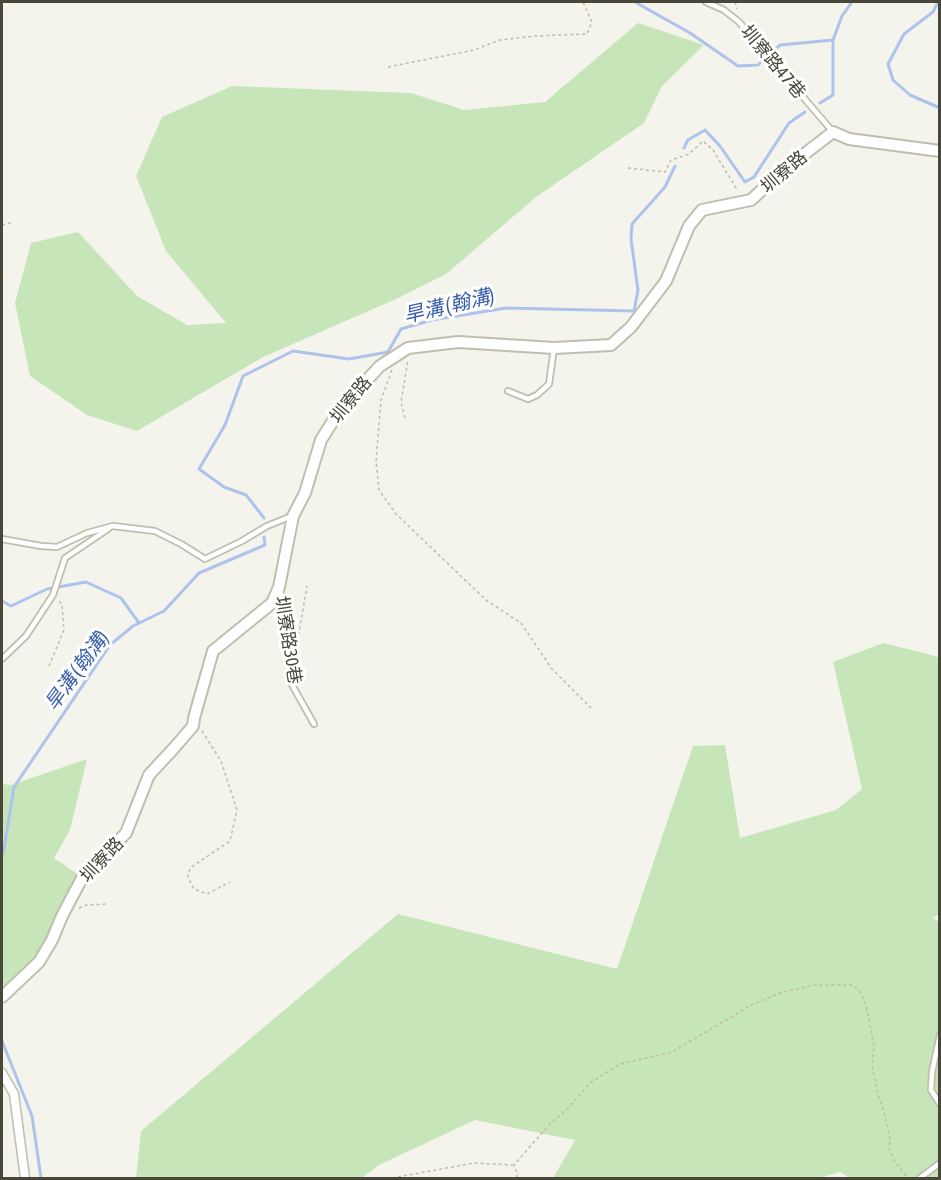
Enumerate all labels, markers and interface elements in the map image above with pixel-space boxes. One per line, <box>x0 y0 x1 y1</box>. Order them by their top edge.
street label: 圳寮路47巷 <box>736 21 810 103</box>
street label: 圳寮路 <box>756 146 812 198</box>
water label: 旱溝 (翰溝) <box>401 284 497 328</box>
street label: 圳寮路 <box>326 372 376 428</box>
street label: 圳寮路30巷 <box>270 594 306 686</box>
water label: 旱溝 (翰溝) <box>40 627 114 715</box>
street label: 圳寮路 <box>76 833 128 887</box>

